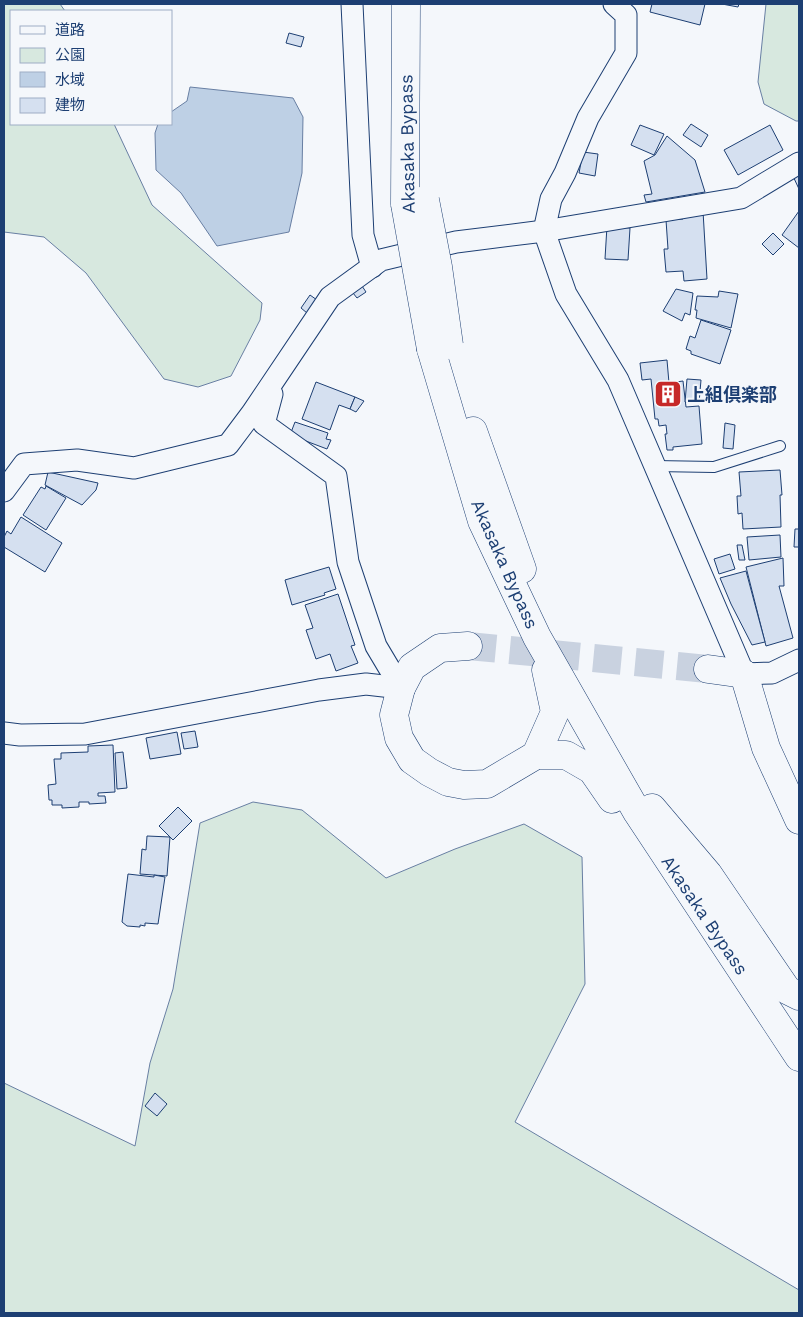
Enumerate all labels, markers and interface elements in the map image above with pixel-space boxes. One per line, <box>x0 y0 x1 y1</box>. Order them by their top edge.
legend <box>10 10 172 125</box>
text: 道路 <box>55 21 85 39</box>
text: 公園 <box>55 46 85 64</box>
text: 水域 <box>55 71 85 89</box>
street label: Akasaka Bypass <box>395 74 419 214</box>
text: 建物 <box>55 96 85 114</box>
building icon: 上組倶楽部 <box>653 379 683 409</box>
place label: 上組倶楽部 <box>687 384 777 405</box>
street label: Akasaka Bypass <box>467 496 543 632</box>
street label: Akasaka Bypass <box>657 851 753 979</box>

